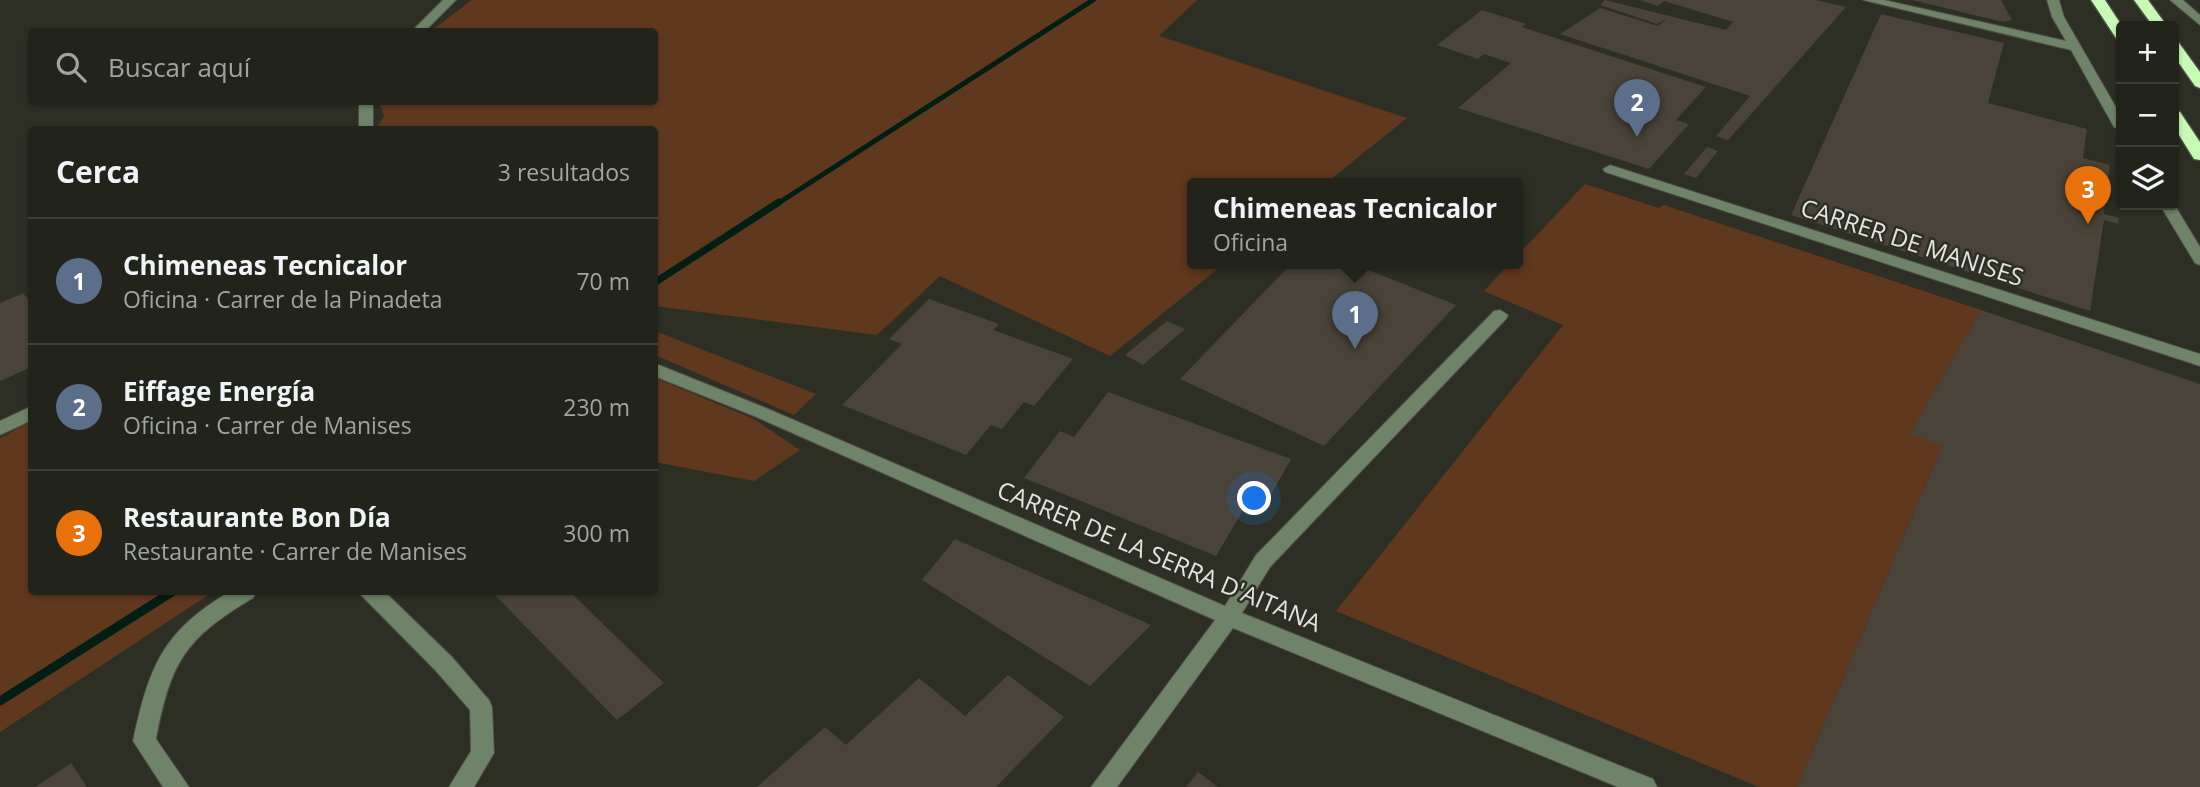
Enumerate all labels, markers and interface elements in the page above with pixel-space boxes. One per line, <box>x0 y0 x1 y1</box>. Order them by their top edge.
map controls <box>2116 21 2179 210</box>
button: + <box>2116 21 2179 84</box>
search box <box>28 28 658 105</box>
icon: search <box>52 48 90 86</box>
text: Buscar aquí <box>108 49 250 85</box>
pin: 2 <box>1614 79 1660 137</box>
button: − <box>2116 84 2179 147</box>
button: layers <box>2116 147 2179 210</box>
text: Cerca <box>56 151 140 192</box>
text: 3 resultados <box>498 156 630 188</box>
pin: 3 <box>2065 166 2111 224</box>
popup <box>1187 178 1523 269</box>
text: Chimeneas Tecnicalor <box>1213 190 1497 226</box>
street label: CARRER DE MANISES <box>1797 190 2028 293</box>
text: Oficina <box>1213 226 1288 258</box>
text: Chimeneas Tecnicalor <box>123 247 407 283</box>
text: 1 <box>72 265 86 297</box>
text: 70 m <box>576 265 630 297</box>
text: Oficina · Carrer de la Pinadeta <box>123 283 443 315</box>
pin: 1 <box>1332 291 1378 349</box>
text: Eiffage Energía <box>123 373 315 409</box>
text: 2 <box>72 391 86 423</box>
text: 230 m <box>563 391 630 423</box>
text: Oficina · Carrer de Manises <box>123 409 412 441</box>
street label: CARRER DE LA SERRA D'AITANA <box>993 472 1327 639</box>
your location <box>1237 481 1271 515</box>
text: Restaurante Bon Día <box>123 499 391 535</box>
text: 3 <box>72 517 86 549</box>
text: 300 m <box>563 517 630 549</box>
text: Restaurante · Carrer de Manises <box>123 535 467 567</box>

